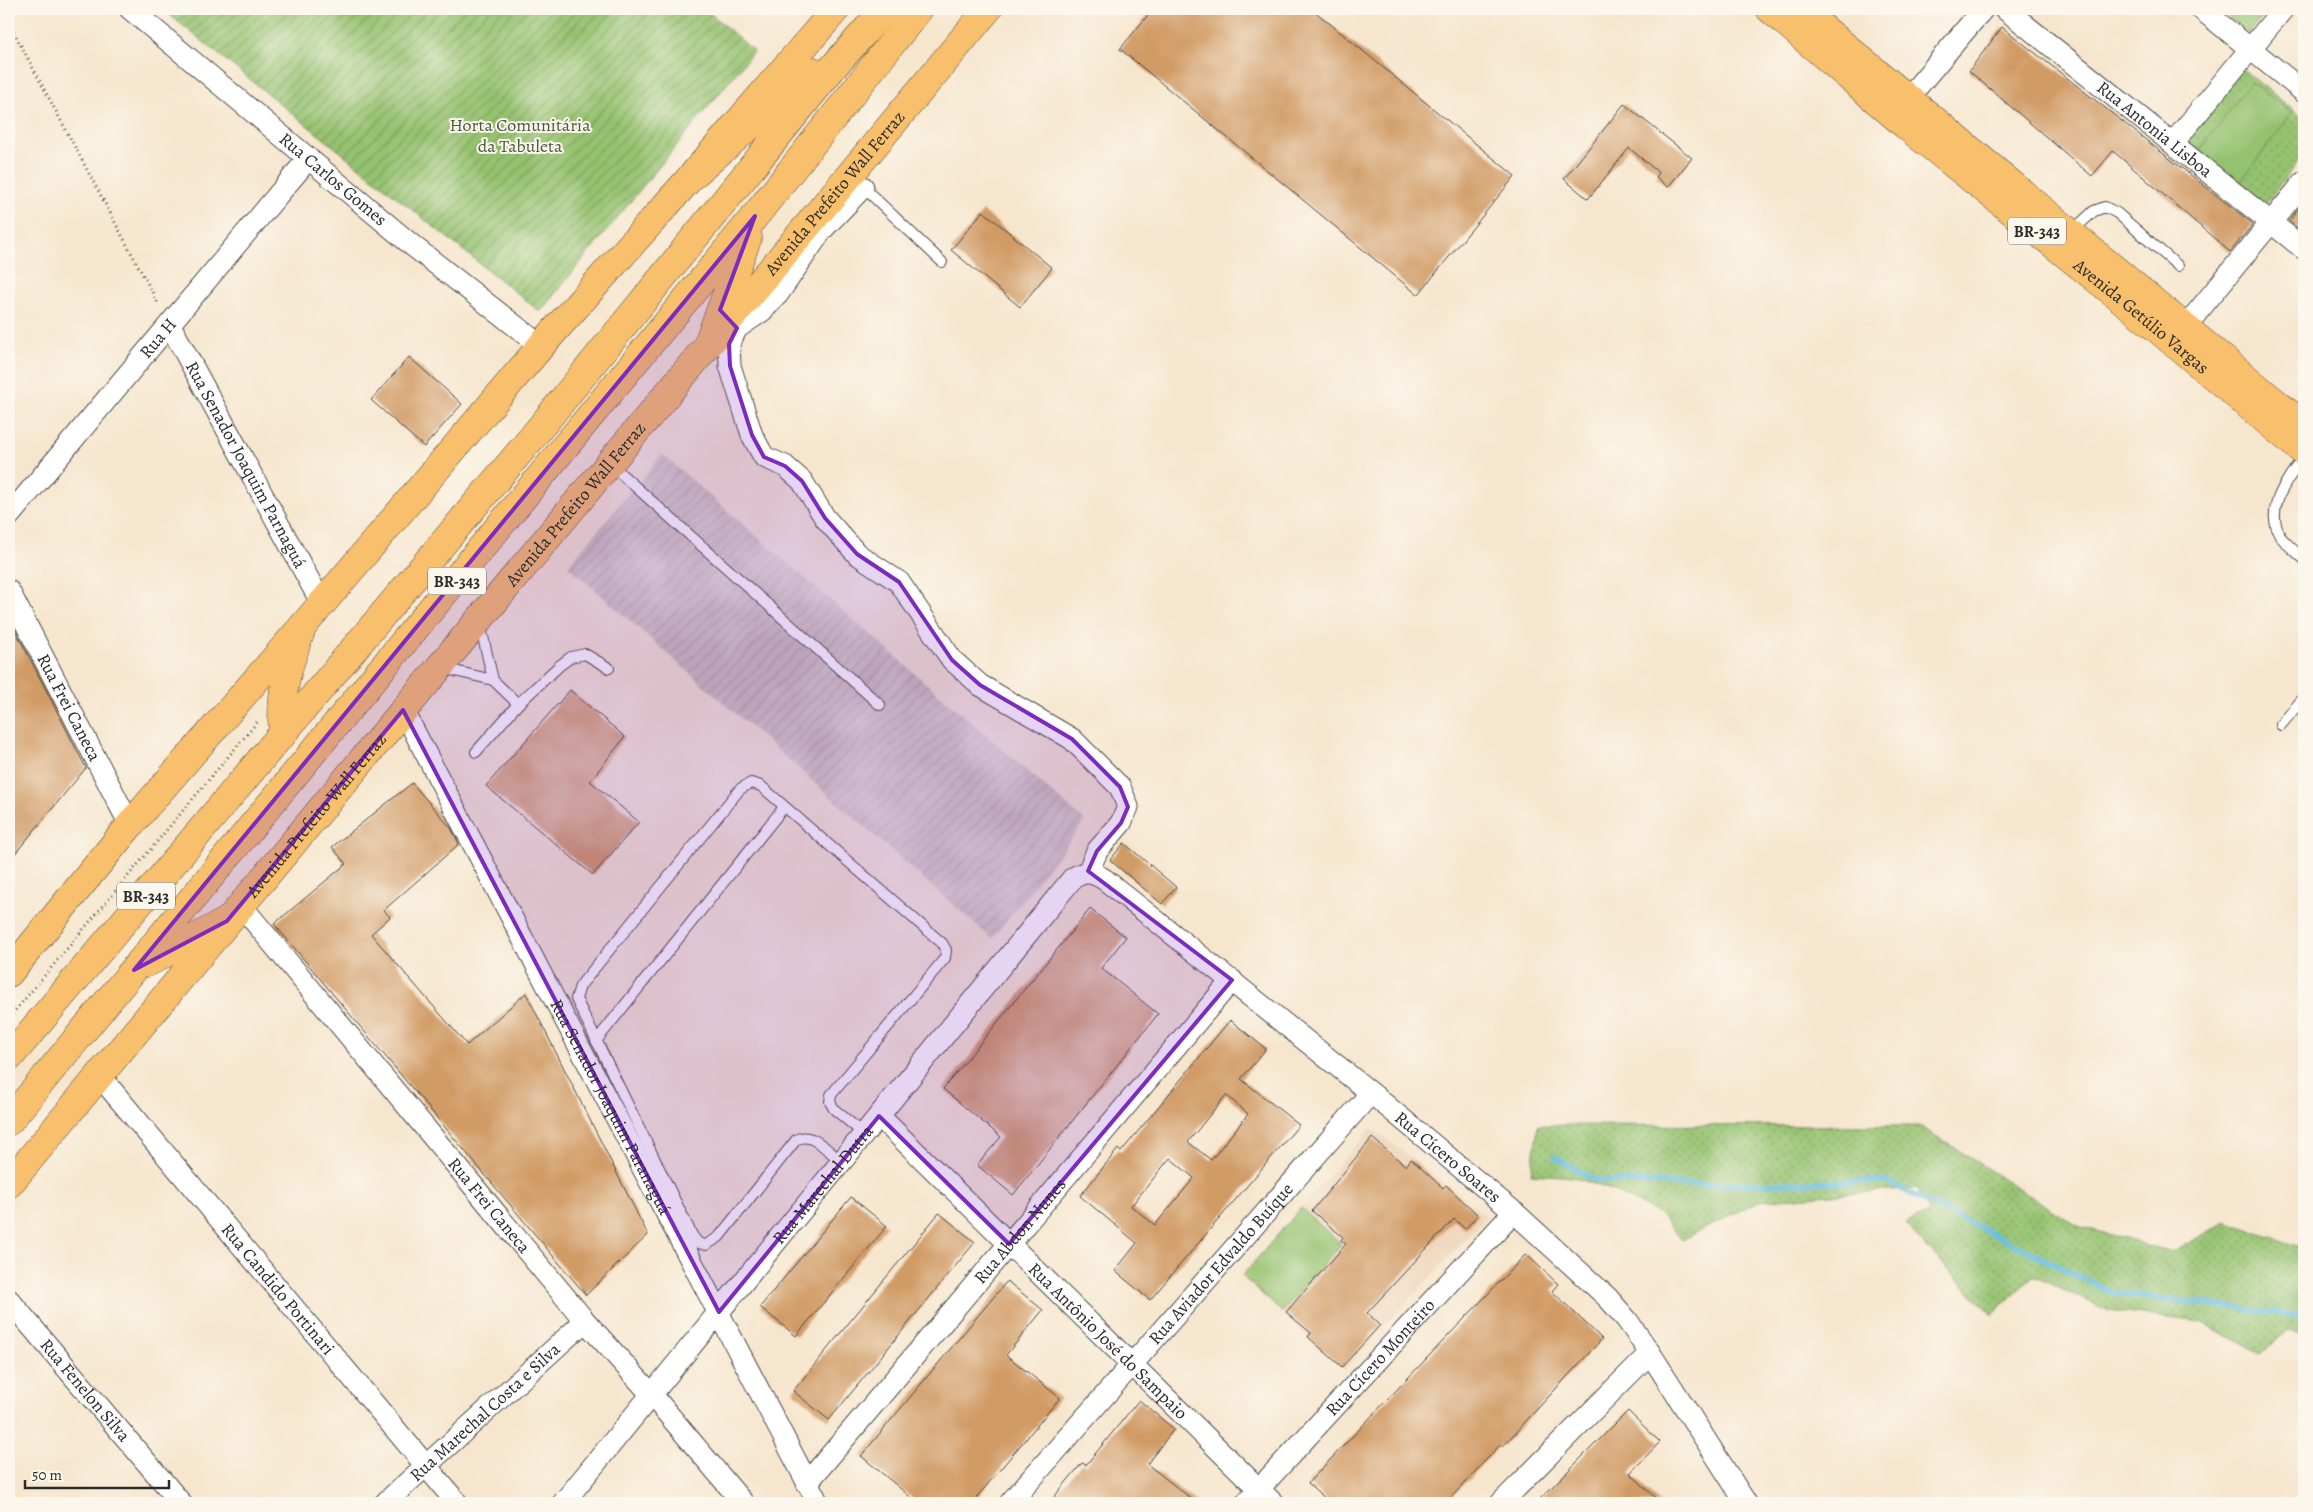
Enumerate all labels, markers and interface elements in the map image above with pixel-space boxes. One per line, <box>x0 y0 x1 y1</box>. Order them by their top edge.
street label: Rua Antonia Lisboa <box>2092 75 2218 183</box>
street label: Avenida Prefeito Wall Ferraz <box>759 106 910 281</box>
park label: Horta Comunitária da Tabuleta <box>449 113 591 158</box>
street label: Rua Carlos Gomes <box>274 127 392 231</box>
road number: BR-343 <box>2008 218 2066 245</box>
street label: Avenida Getúlio Vargas <box>2068 253 2214 379</box>
street label: Rua H <box>134 313 182 363</box>
street label: Rua Senador Joaquim Parnaguá <box>180 357 312 573</box>
street label: Avenida Prefeito Wall Ferraz <box>499 417 651 592</box>
road number: BR-343 <box>428 568 486 594</box>
street label: Rua Frei Caneca <box>31 649 107 766</box>
street label: Avenida Prefeito Wall Ferraz <box>240 728 392 903</box>
road number: BR-343 <box>117 882 175 909</box>
street label: Rua Senador Joaquim Paranaguá <box>544 995 677 1220</box>
street label: Rua Cícero Soares <box>1390 1106 1506 1208</box>
street label: Rua Marechal Dutra <box>767 1119 879 1249</box>
street label: Rua Frei Caneca <box>442 1152 536 1259</box>
street label: Rua Abdon Nunes <box>968 1173 1072 1289</box>
street label: Rua Aviador Edvaldo Buíque <box>1143 1177 1299 1350</box>
street label: Rua Candido Portinari <box>216 1218 340 1360</box>
street label: Rua Antônio José do Sampaio <box>1023 1257 1193 1425</box>
street label: Rua Cícero Monteiro <box>1320 1294 1440 1421</box>
street label: Rua Fenelon Silva <box>35 1333 136 1447</box>
street label: Rua Marechal Costa e Silva <box>404 1337 566 1487</box>
scale bar <box>25 1457 169 1489</box>
text: 50 m <box>32 1465 62 1485</box>

